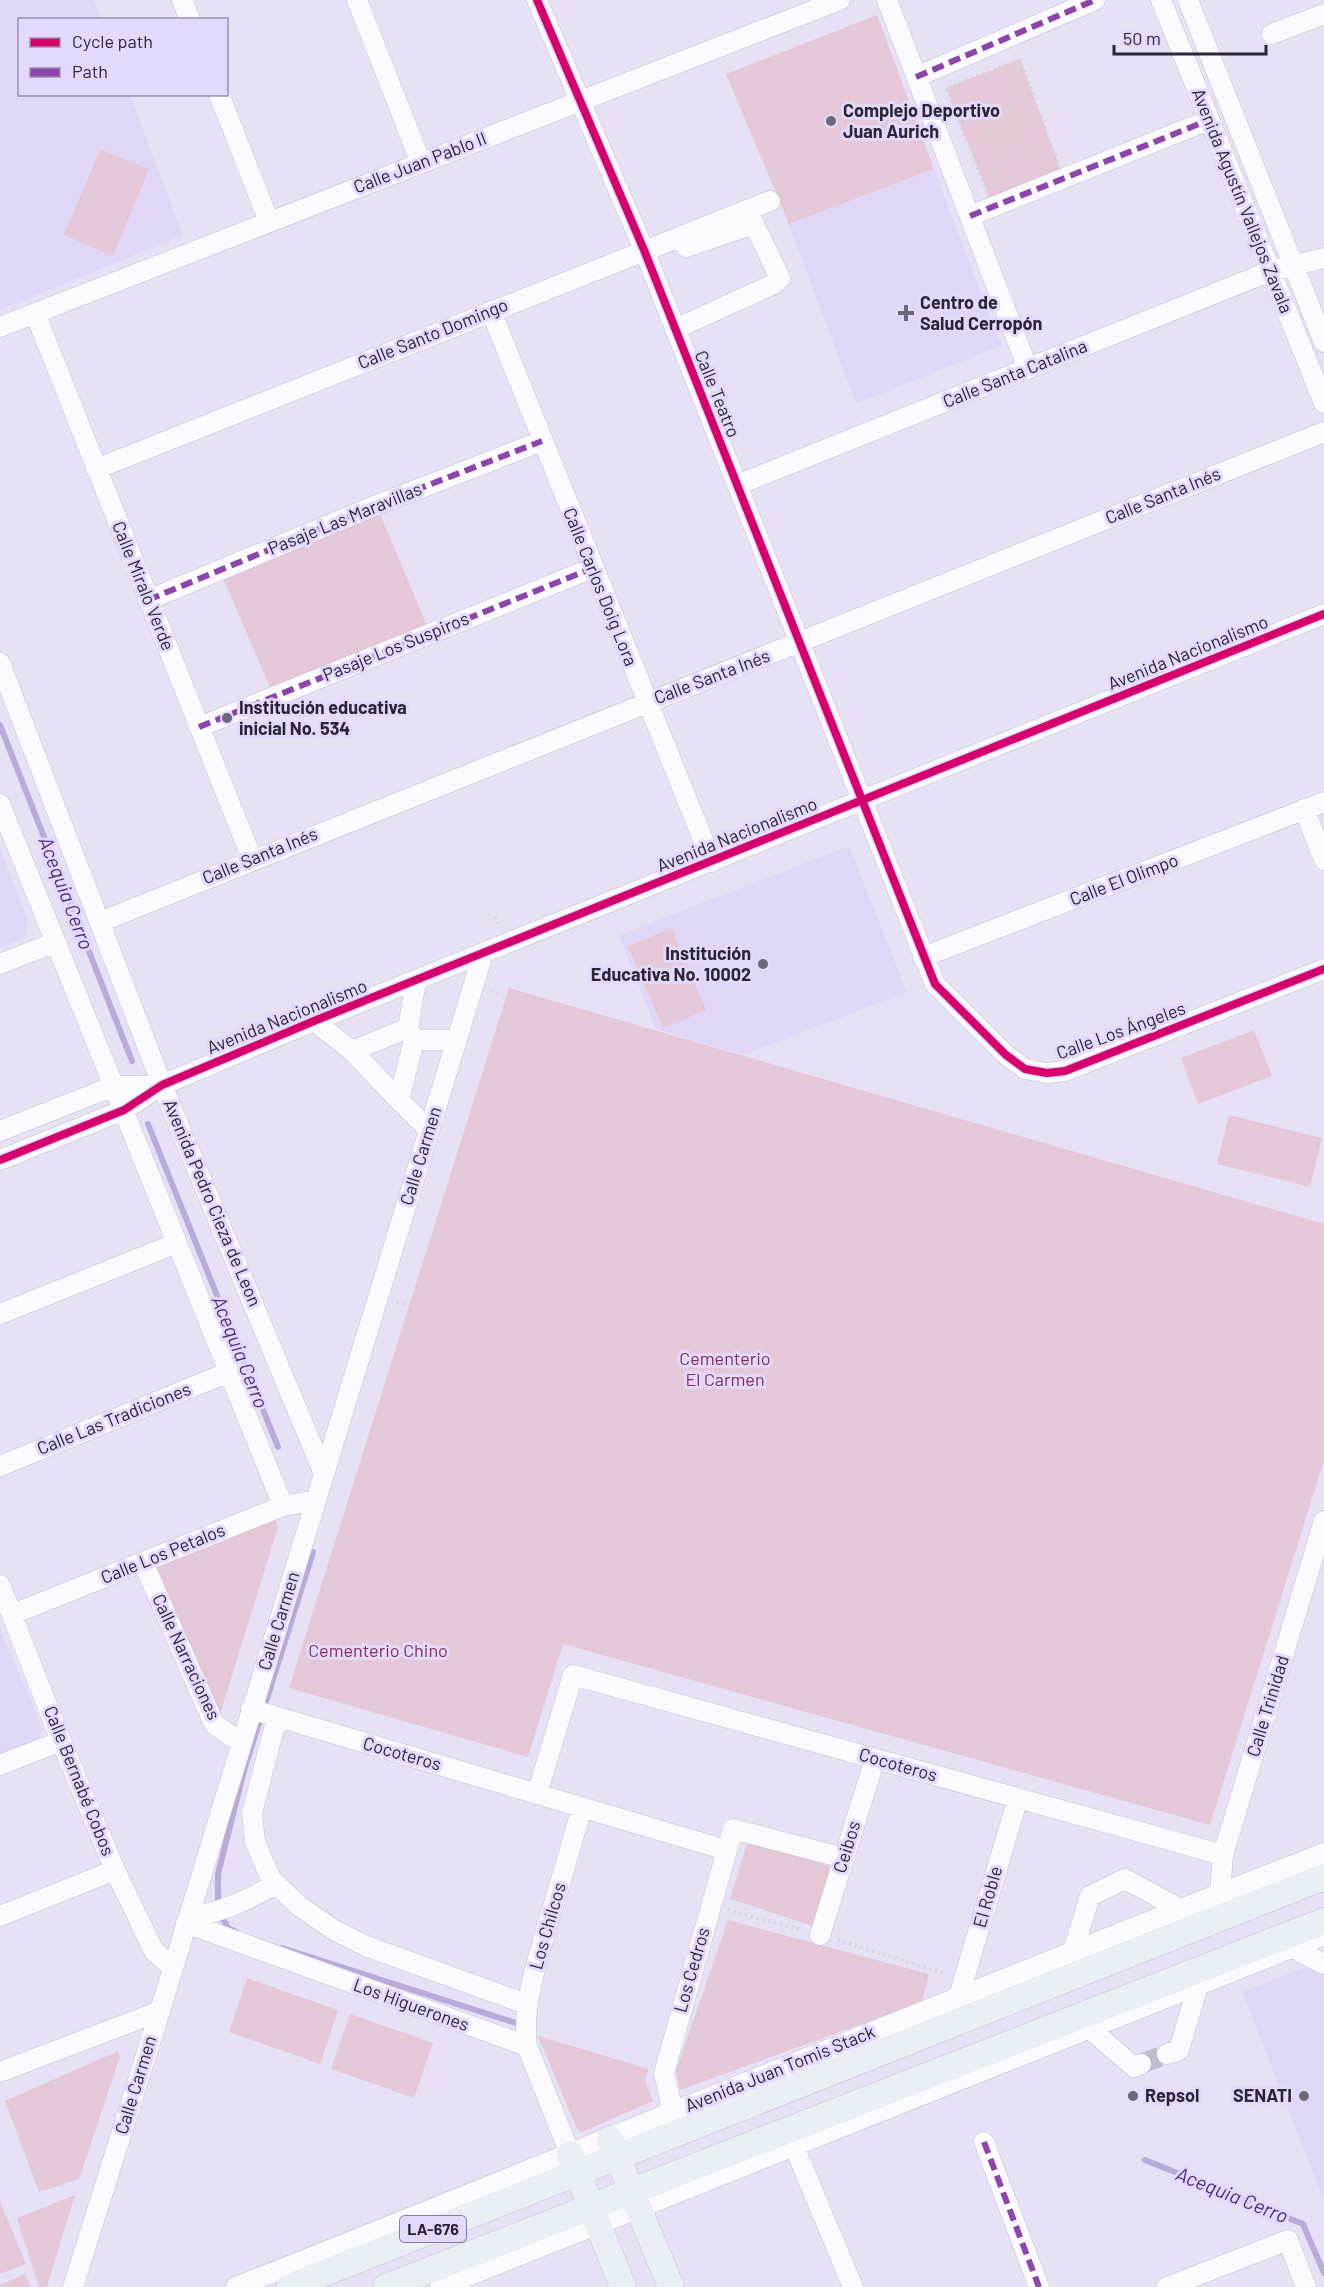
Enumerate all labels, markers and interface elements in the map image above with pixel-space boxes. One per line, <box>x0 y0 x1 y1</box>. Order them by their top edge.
legend <box>18 18 228 96</box>
scale bar <box>1114 18 1266 56</box>
text: 50 m <box>1123 27 1161 49</box>
text: Cycle path <box>72 30 153 52</box>
text: Path <box>72 60 108 82</box>
street label: Avenida Agustín Vallejos Zavala <box>1188 85 1298 316</box>
place label: Complejo Deportivo Juan Aurich <box>843 99 1000 142</box>
marker: Complejo Deportivo Juan Aurich <box>824 114 838 128</box>
street label: Calle Juan Pablo II <box>350 127 489 198</box>
place label: Centro de Salud Cerropón <box>920 291 1042 334</box>
street label: Calle Santo Domingo <box>354 293 511 373</box>
marker: Centro de Salud Cerropón <box>897 304 915 322</box>
street label: Calle Santa Catalina <box>939 334 1090 412</box>
street label: Calle Teatro <box>691 347 745 440</box>
street label: Calle Santa Inés <box>1102 462 1224 528</box>
street label: Pasaje Las Maravillas <box>265 477 425 559</box>
street label: Calle Carlos Doig Lora <box>559 504 643 669</box>
street label: Calle Miralo Verde <box>108 518 180 653</box>
street label: Pasaje Los Suspiros <box>319 607 472 685</box>
street label: Avenida Nacionalismo <box>1104 610 1271 694</box>
street label: Calle Santa Inés <box>651 644 773 708</box>
place label: Institución educativa inicial No. 534 <box>239 696 407 739</box>
marker: Institución educativa inicial No. 534 <box>220 711 234 725</box>
street label: Avenida Nacionalismo <box>653 792 820 876</box>
street label: Calle Santa Inés <box>199 822 321 888</box>
water label: Acequia Cerro <box>34 833 99 953</box>
street label: Calle El Olimpo <box>1066 848 1181 910</box>
place label: Institución Educativa No. 10002 <box>591 942 751 985</box>
marker: Institución Educativa No. 10002 <box>756 957 770 971</box>
street label: Avenida Nacionalismo <box>203 974 370 1058</box>
street label: Calle Los Ángeles <box>1053 996 1188 1064</box>
street label: Avenida Pedro Cieza de Leon <box>159 1096 267 1310</box>
street label: Calle Carmen <box>395 1104 445 1208</box>
water label: Acequia Cerro <box>207 1292 274 1411</box>
park label: Cementerio El Carmen <box>679 1347 771 1390</box>
street label: Calle Las Tradiciones <box>33 1377 194 1459</box>
street label: Calle Los Petalos <box>97 1518 228 1588</box>
street label: Calle Carmen <box>253 1569 303 1673</box>
street label: Calle Narraciones <box>148 1590 226 1723</box>
park label: Cementerio Chino <box>308 1639 448 1661</box>
street label: Calle Trinidad <box>1241 1652 1293 1759</box>
street label: Calle Bernabé Cobos <box>40 1703 120 1859</box>
street label: Cocoteros <box>361 1731 444 1775</box>
street label: Cocoteros <box>857 1742 940 1786</box>
street label: Ceibos <box>828 1818 864 1875</box>
street label: El Roble <box>968 1863 1006 1930</box>
street label: Los Chilcos <box>524 1880 570 1972</box>
street label: Los Cedros <box>668 1925 714 2015</box>
street label: Los Higuerones <box>351 1973 472 2035</box>
street label: Avenida Juan Tomis Stack <box>681 2020 878 2116</box>
street label: Calle Carmen <box>110 2033 160 2137</box>
place label: Repsol <box>1145 2084 1199 2106</box>
place label: SENATI <box>1233 2084 1292 2106</box>
marker: Repsol <box>1126 2089 1140 2103</box>
marker: SENATI <box>1297 2089 1311 2103</box>
water label: Acequia Cerro <box>1173 2161 1292 2228</box>
road number: LA-676 <box>400 2216 466 2242</box>

